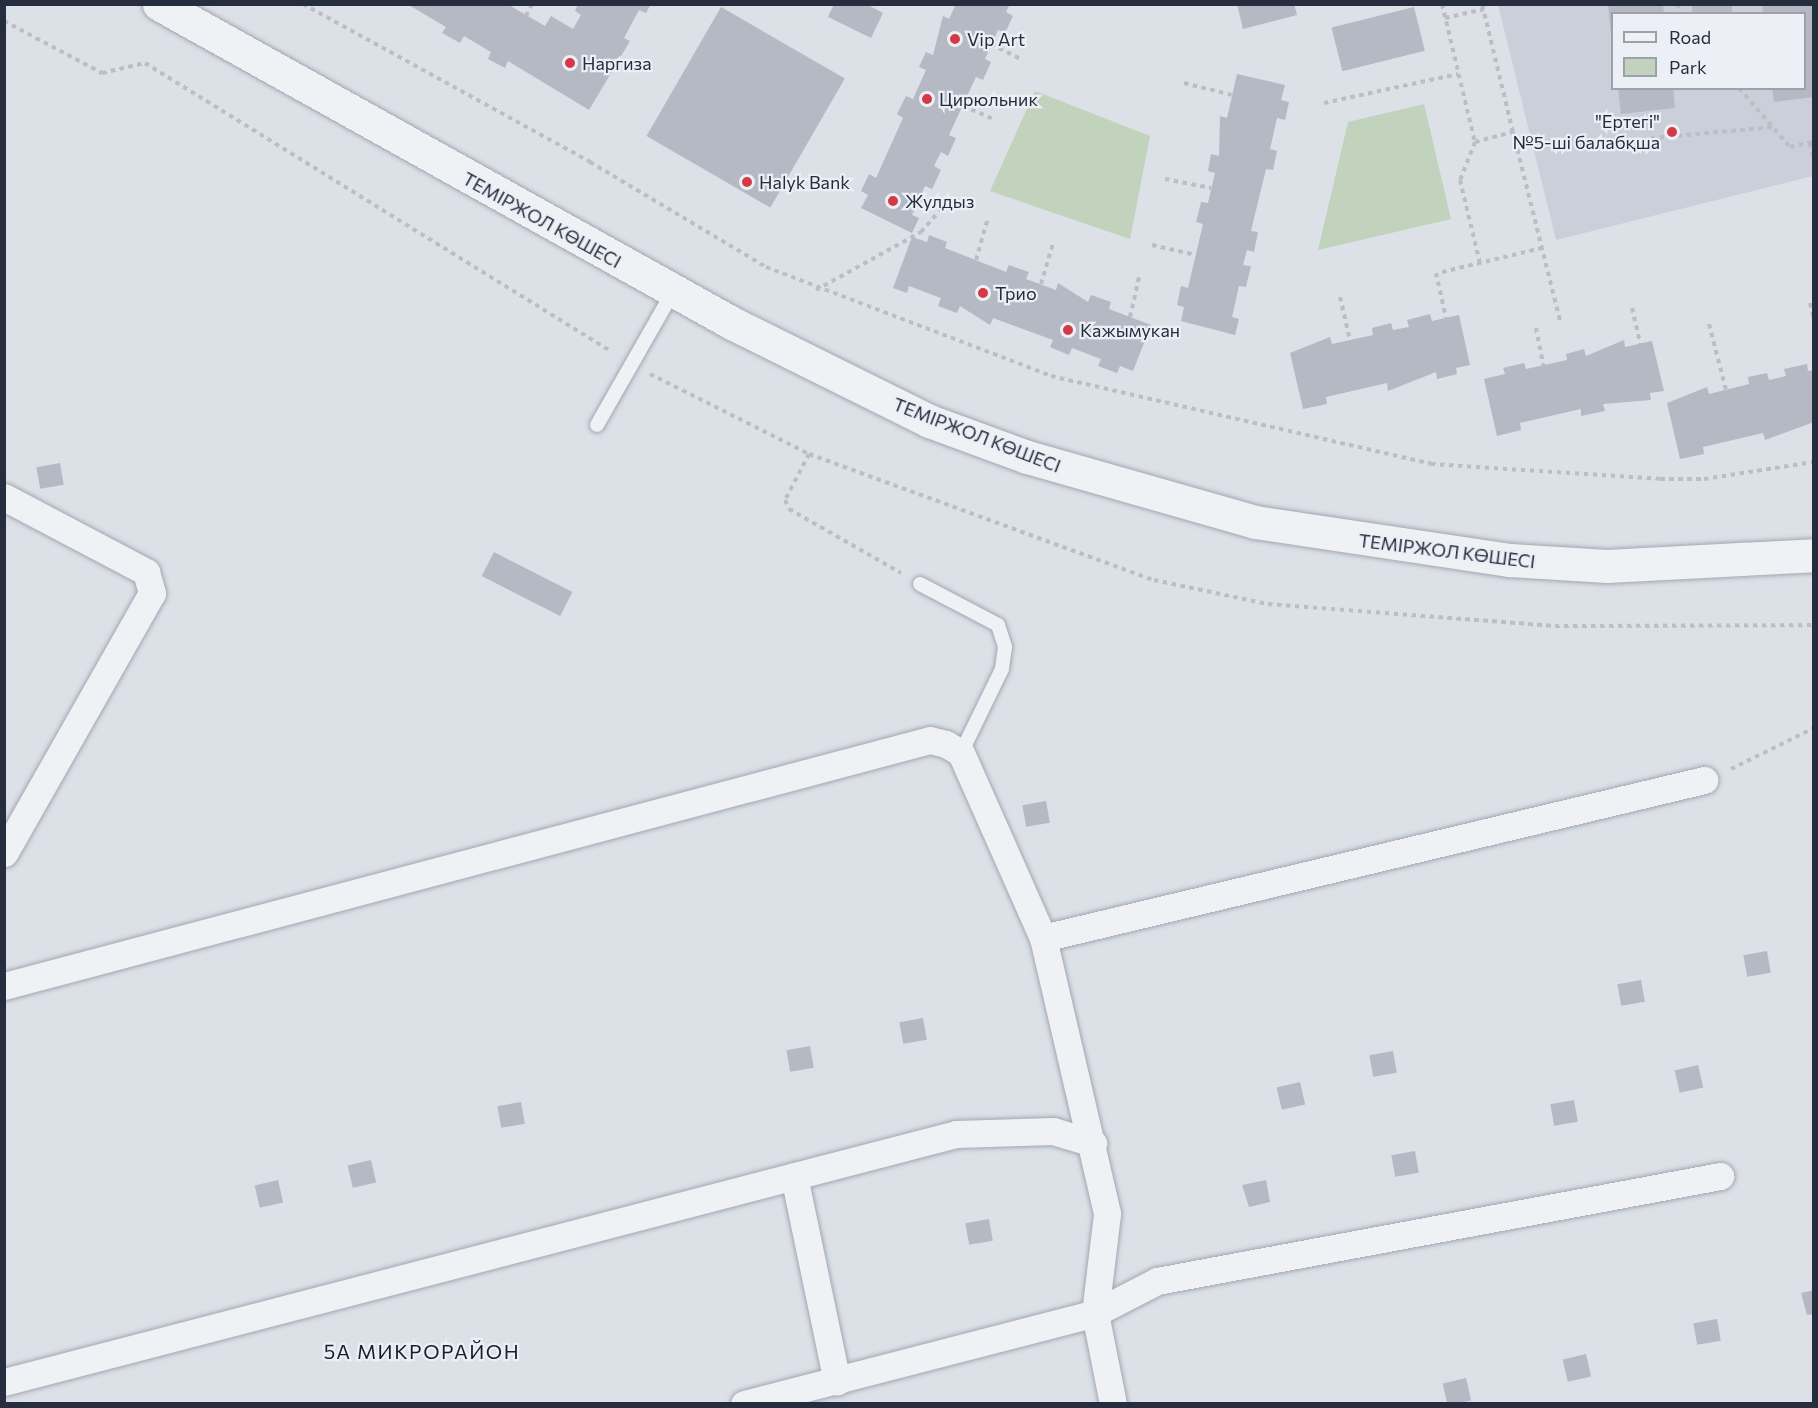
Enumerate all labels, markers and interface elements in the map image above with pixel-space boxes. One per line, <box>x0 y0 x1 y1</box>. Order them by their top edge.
legend <box>1611 12 1806 90</box>
text: Road <box>1669 26 1711 48</box>
place label: Vip Art <box>967 28 1025 50</box>
marker: Vip Art <box>948 32 962 46</box>
place label: Наргиза <box>582 52 652 74</box>
marker: Наргиза <box>563 56 577 70</box>
text: Park <box>1669 56 1707 78</box>
place label: Цирюльник <box>939 88 1038 110</box>
marker: Цирюльник <box>920 92 934 106</box>
place label: "Ертегі" №5-ші балабқша <box>1513 111 1660 154</box>
marker: "Ертегі" №5-ші балабқша <box>1665 125 1679 139</box>
street label: ТЕМІРЖОЛ КӨШЕСІ <box>459 167 625 273</box>
place label: Halyk Bank <box>759 171 850 193</box>
marker: Halyk Bank <box>740 175 754 189</box>
place label: Жулдыз <box>905 190 974 212</box>
marker: Жулдыз <box>886 194 900 208</box>
place label: Трио <box>995 282 1037 304</box>
marker: Трио <box>976 286 990 300</box>
place label: Кажымукан <box>1080 319 1180 341</box>
marker: Кажымукан <box>1061 323 1075 337</box>
street label: ТЕМІРЖОЛ КӨШЕСІ <box>890 393 1064 477</box>
street label: ТЕМІРЖОЛ КӨШЕСІ <box>1357 529 1537 573</box>
district label: 5А МИКРОРАЙОН <box>324 1339 520 1363</box>

